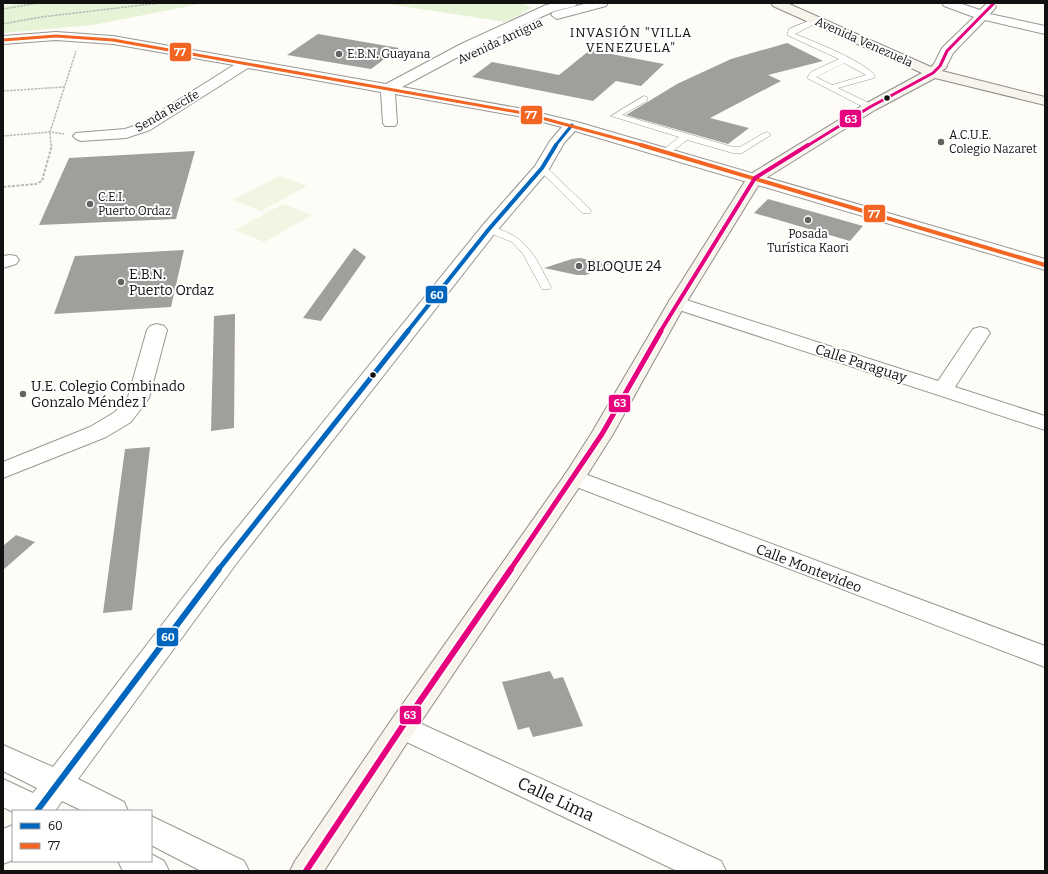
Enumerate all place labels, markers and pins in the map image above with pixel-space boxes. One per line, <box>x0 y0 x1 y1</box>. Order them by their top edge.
place label: E.B.N. Guayana <box>347 47 431 61</box>
marker: E.B.N. Guayana <box>334 49 344 59</box>
unlabelled marker <box>882 93 892 103</box>
place label: A.C.U.E. Colegio Nazaret <box>949 128 1038 156</box>
marker: A.C.U.E. Colegio Nazaret <box>936 137 946 147</box>
place label: C.E.I. Puerto Ordaz <box>98 190 171 218</box>
marker: C.E.I. Puerto Ordaz <box>85 199 95 209</box>
marker: Posada Turística Kaori <box>803 215 813 225</box>
place label: Posada Turística Kaori <box>767 227 849 255</box>
place label: BLOQUE 24 <box>587 258 661 275</box>
marker: BLOQUE 24 <box>574 261 584 271</box>
place label: E.B.N. Puerto Ordaz <box>129 266 214 299</box>
marker: E.B.N. Puerto Ordaz <box>116 277 126 287</box>
unlabelled marker <box>368 370 378 380</box>
place label: U.E. Colegio Combinado Gonzalo Méndez I <box>31 378 185 411</box>
marker: U.E. Colegio Combinado Gonzalo Méndez I <box>18 389 28 399</box>

